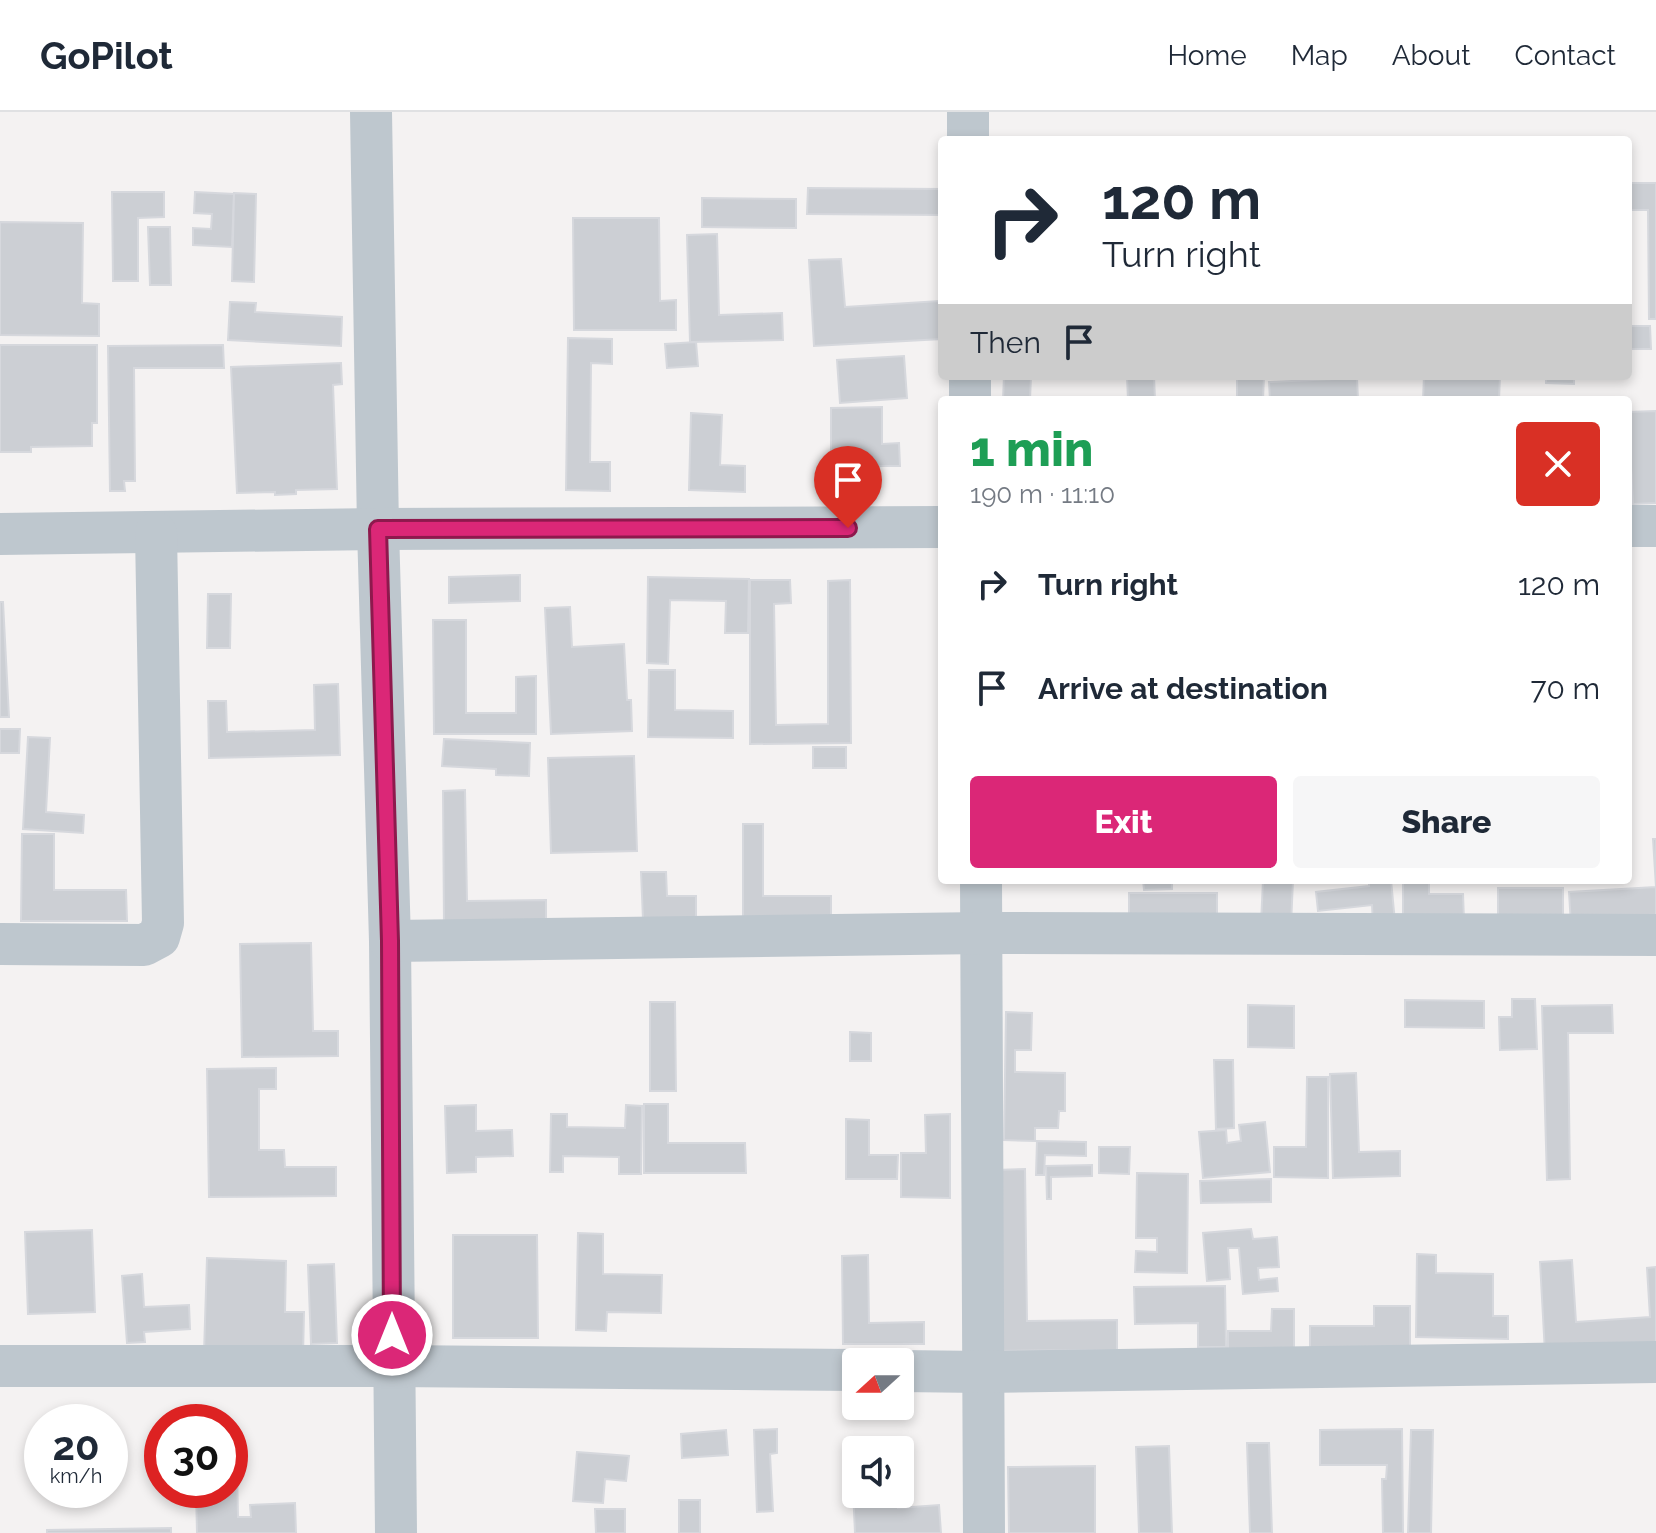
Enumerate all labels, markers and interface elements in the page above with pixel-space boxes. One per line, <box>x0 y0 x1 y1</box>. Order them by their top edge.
text: GoPilot <box>40 33 173 78</box>
text: Home <box>1167 39 1247 72</box>
text: Map <box>1291 39 1348 72</box>
text: About <box>1392 39 1471 72</box>
text: Contact <box>1515 39 1616 72</box>
text: 120 m <box>1102 166 1261 232</box>
icon: right <box>970 168 1074 272</box>
text: Turn right <box>1102 233 1261 275</box>
icon: arrive <box>1057 320 1101 364</box>
text: Then <box>970 325 1041 360</box>
text: 1 min <box>970 421 1093 477</box>
button: close <box>1516 422 1600 506</box>
pin <box>814 446 882 528</box>
icon: arrive <box>826 458 870 502</box>
text: 190 m · 11:10 <box>970 479 1115 509</box>
icon: right <box>970 562 1014 606</box>
text: Turn right <box>1038 567 1178 602</box>
text: 120 m <box>1518 567 1600 602</box>
icon: arrive <box>970 666 1014 710</box>
text: Arrive at destination <box>1038 671 1328 706</box>
text: 70 m <box>1530 671 1600 706</box>
button: Exit <box>970 776 1277 868</box>
button: Share <box>1293 776 1600 868</box>
position arrow <box>350 1293 434 1377</box>
north arrow <box>842 1348 914 1420</box>
map controls <box>842 1348 914 1508</box>
speed limit sign: 30 <box>144 1404 248 1508</box>
text: 20 <box>52 1422 100 1469</box>
button: sound <box>842 1436 914 1508</box>
text: km/h <box>50 1464 102 1488</box>

